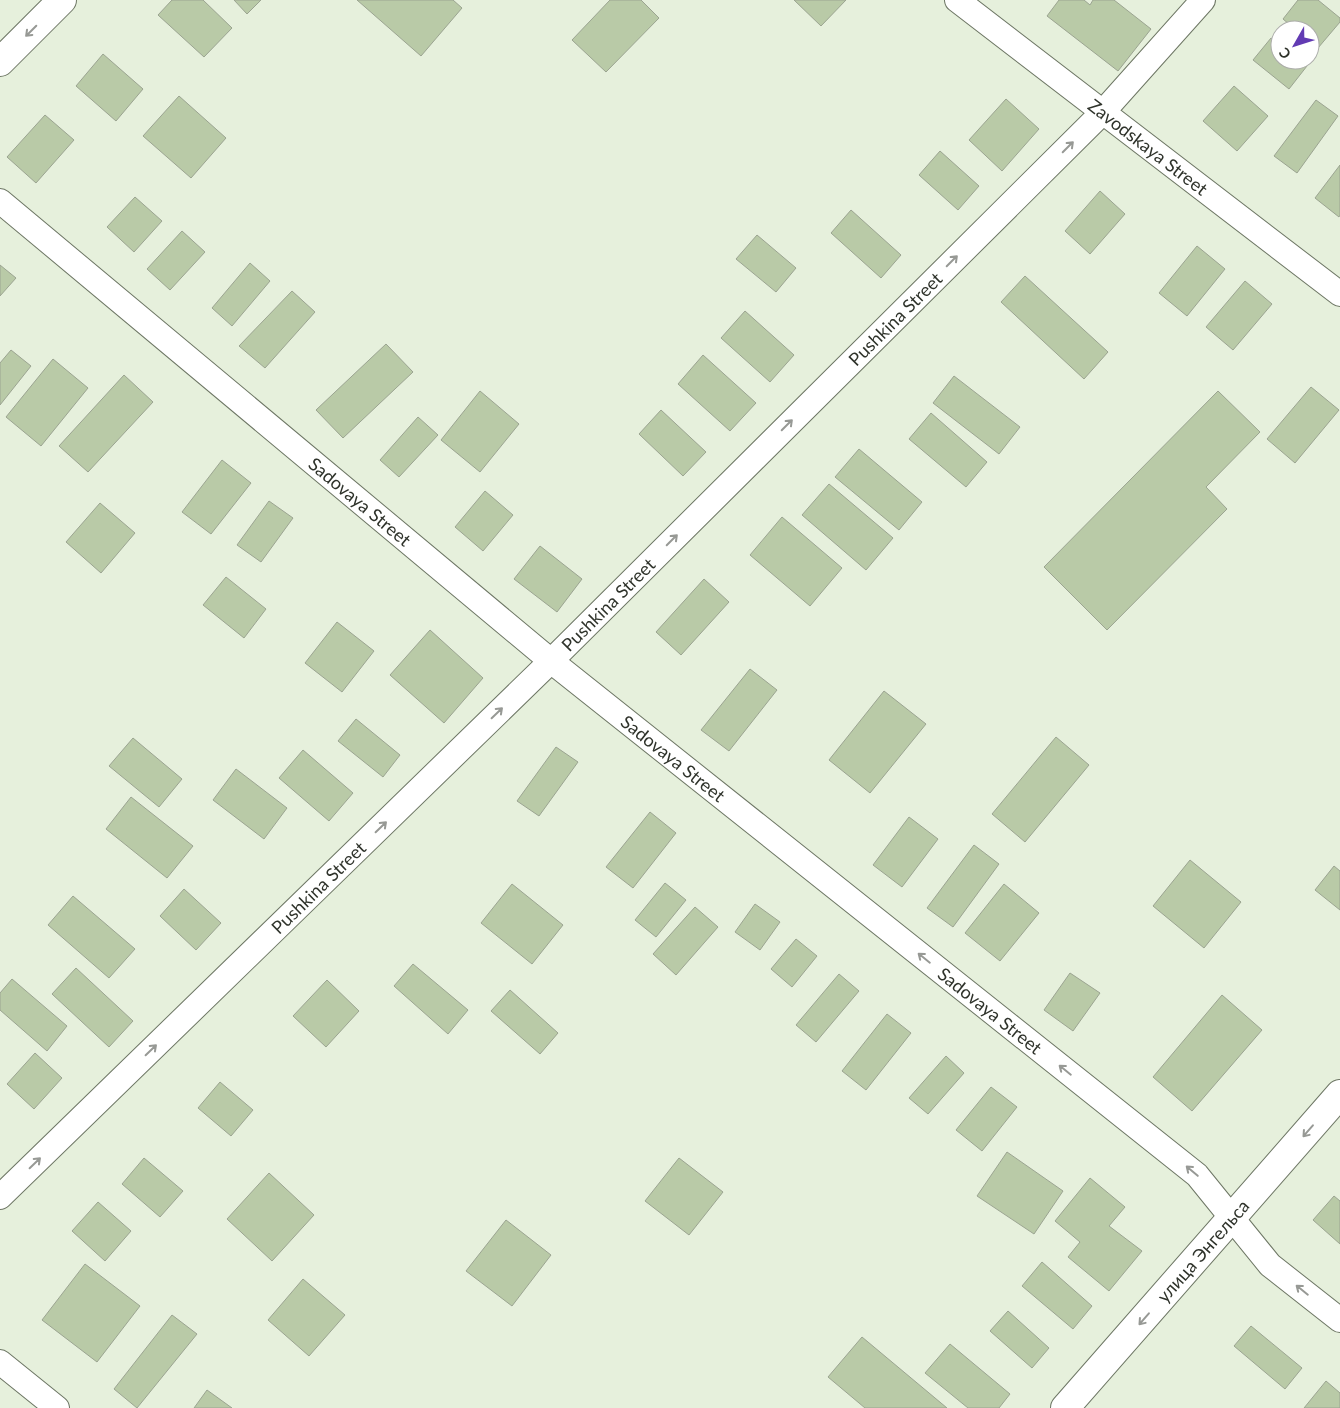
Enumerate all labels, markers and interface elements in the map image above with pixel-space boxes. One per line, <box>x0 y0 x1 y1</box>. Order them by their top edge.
north arrow <box>1270 20 1320 70</box>
one-way arrow <box>25 25 37 37</box>
text: С <box>1275 44 1294 62</box>
street label: Zavodskaya Street <box>1084 94 1213 200</box>
one-way arrow <box>1061 141 1074 153</box>
one-way arrow <box>946 256 958 268</box>
street label: Pushkina Street <box>844 267 947 370</box>
one-way arrow <box>781 420 793 432</box>
street label: Sadovaya Street <box>304 453 416 551</box>
one-way arrow <box>666 534 678 546</box>
street label: Pushkina Street <box>557 553 660 656</box>
one-way arrow <box>491 707 503 719</box>
street label: Sadovaya Street <box>617 710 730 807</box>
one-way arrow <box>374 821 386 833</box>
street label: Pushkina Street <box>266 836 370 938</box>
one-way arrow <box>918 952 931 963</box>
street label: Sadovaya Street <box>934 962 1047 1059</box>
one-way arrow <box>145 1044 158 1056</box>
one-way arrow <box>1059 1064 1072 1075</box>
one-way arrow <box>1302 1124 1314 1137</box>
one-way arrow <box>29 1157 41 1169</box>
one-way arrow <box>1186 1166 1199 1177</box>
street label: улица Энгельса <box>1152 1195 1254 1307</box>
one-way arrow <box>1296 1284 1309 1295</box>
one-way arrow <box>1138 1312 1149 1325</box>

